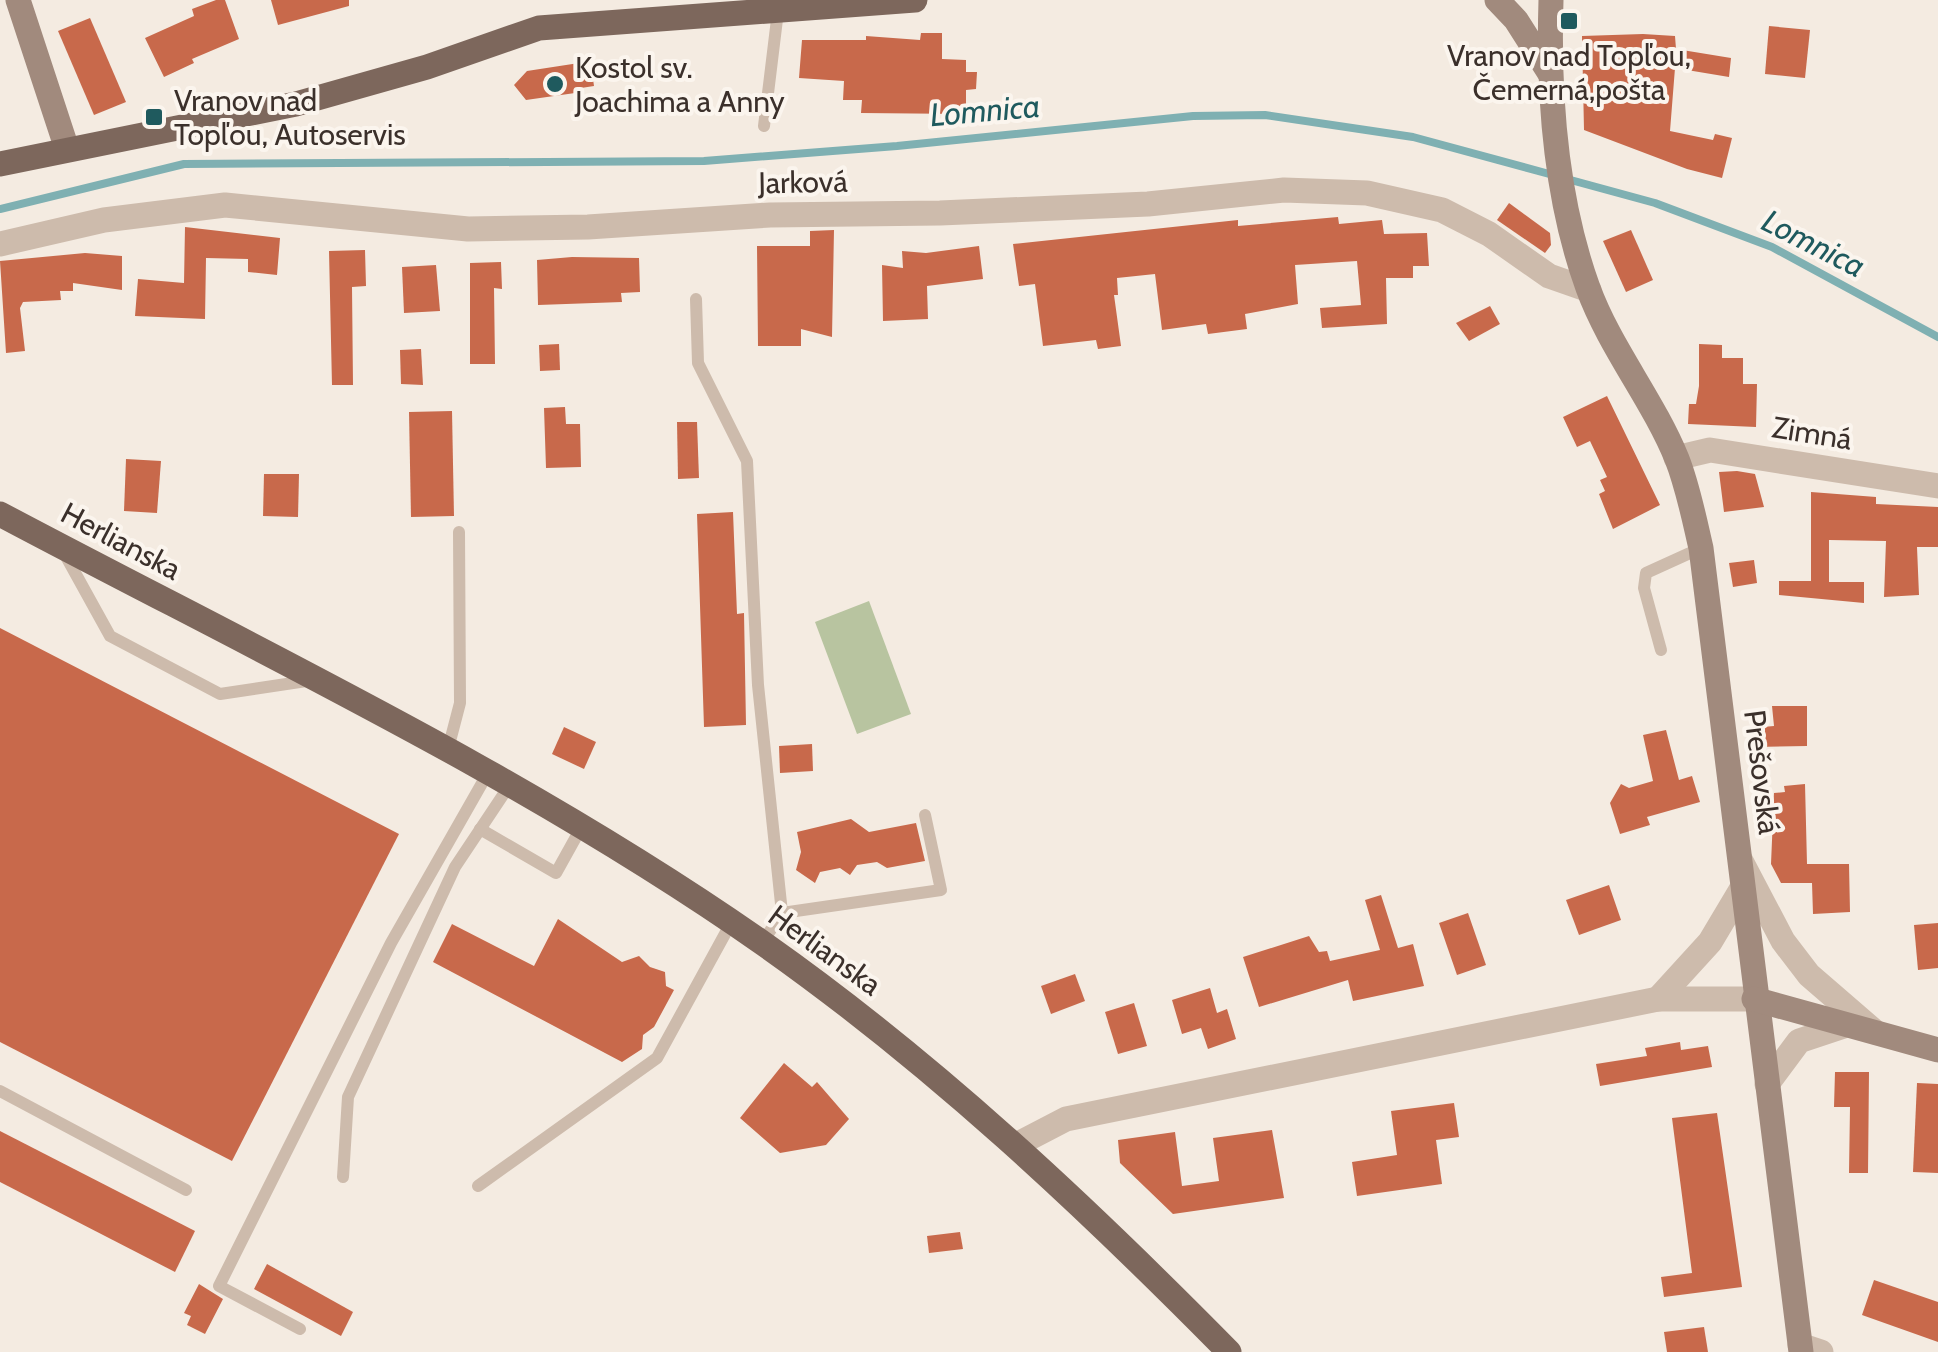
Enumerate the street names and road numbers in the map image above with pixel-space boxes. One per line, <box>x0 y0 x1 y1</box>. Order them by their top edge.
street label: Jarková <box>757 163 849 201</box>
street label: Zimná <box>1770 408 1855 458</box>
street label: Herlianska <box>55 494 188 588</box>
street label: Prešovská <box>1736 708 1788 837</box>
street label: Herlianska <box>761 897 889 1004</box>

